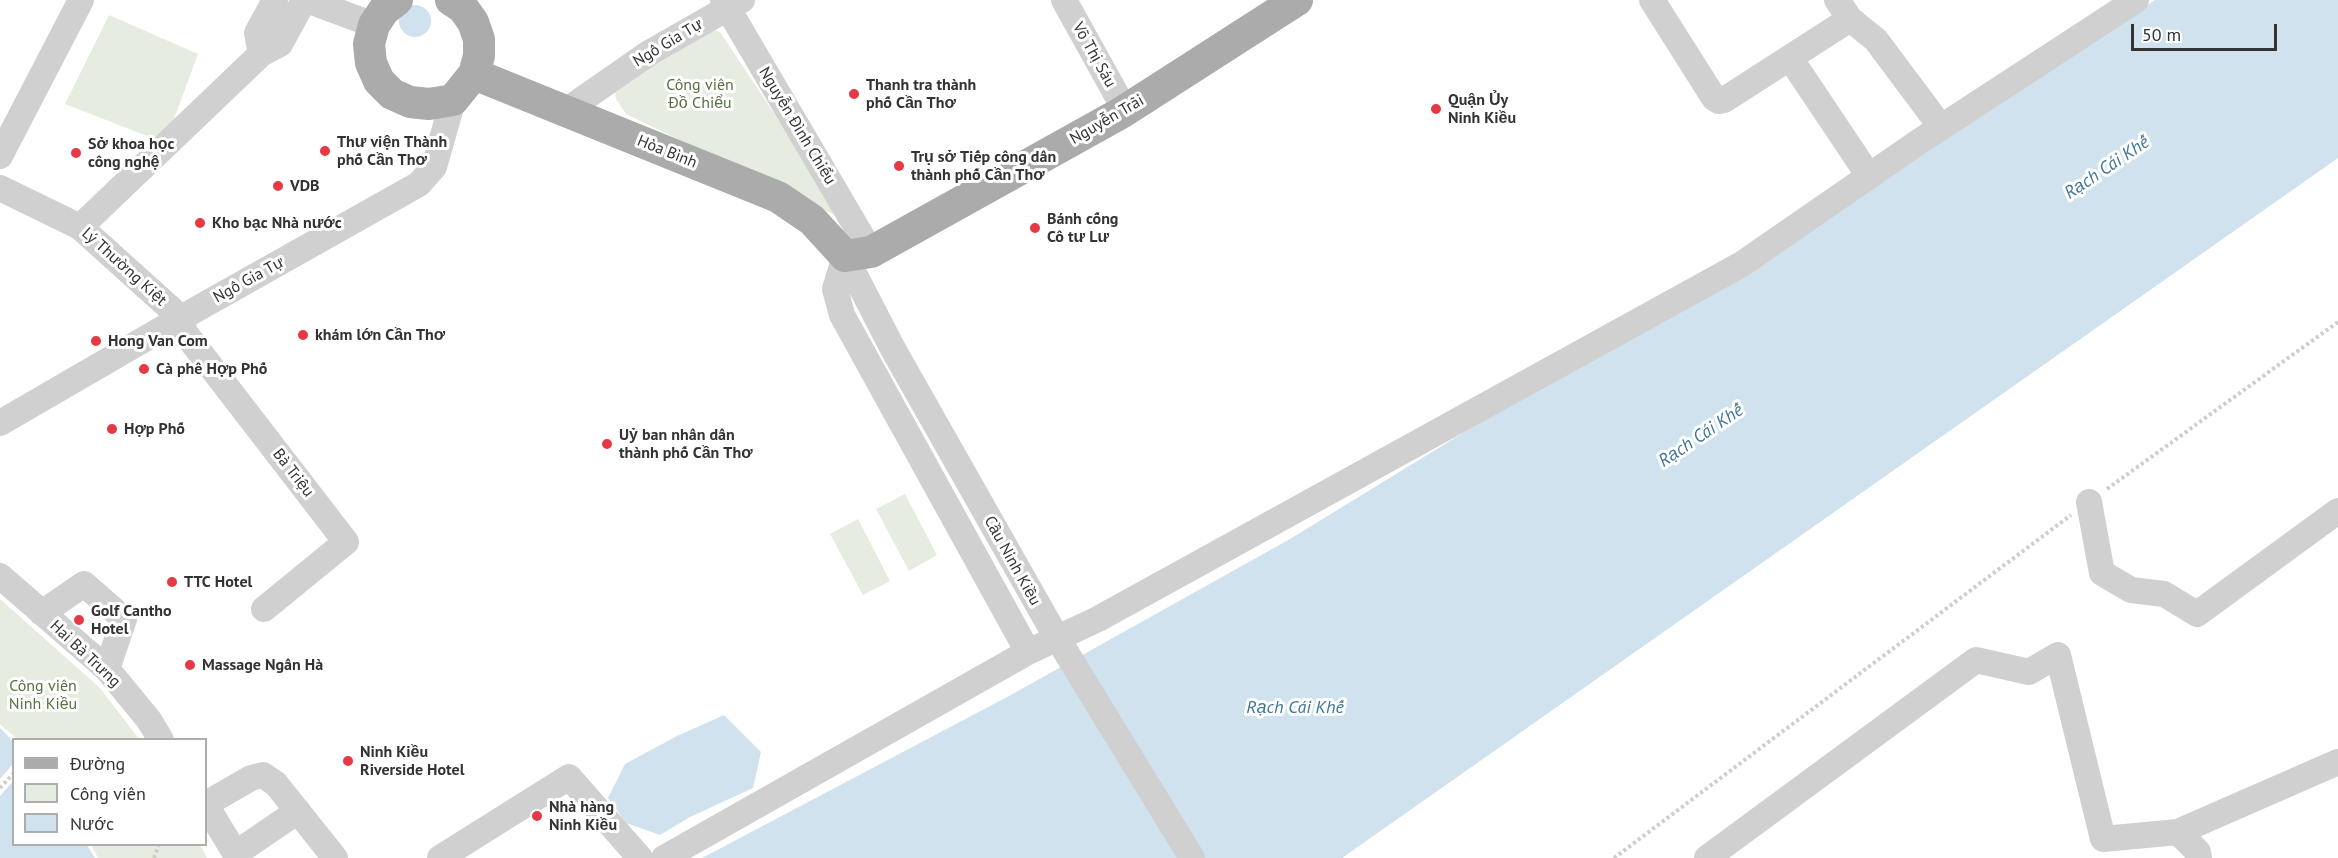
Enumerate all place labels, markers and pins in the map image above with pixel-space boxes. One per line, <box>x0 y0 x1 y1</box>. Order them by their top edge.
place label: Thanh tra thành phố Cần Thơ <box>866 75 976 113</box>
marker: Thanh tra thành phố Cần Thơ <box>847 87 861 101</box>
place label: Quận Ủy Ninh Kiều <box>1448 90 1516 128</box>
marker: Quận Ủy Ninh Kiều <box>1429 102 1443 116</box>
place label: Thư viện Thành phố Cần Thơ <box>337 132 447 170</box>
place label: Sở khoa học công nghệ <box>88 134 174 172</box>
marker: Thư viện Thành phố Cần Thơ <box>318 144 332 158</box>
marker: Sở khoa học công nghệ <box>69 146 83 160</box>
place label: Trụ sở Tiếp công dân thành phố Cần Thơ <box>911 147 1056 185</box>
marker: Trụ sở Tiếp công dân thành phố Cần Thơ <box>892 159 906 173</box>
place label: VDB <box>290 176 319 196</box>
marker: VDB <box>271 179 285 193</box>
place label: Bánh cống Cô tư Lư <box>1047 209 1118 247</box>
place label: Kho bạc Nhà nước <box>212 213 342 233</box>
marker: Kho bạc Nhà nước <box>193 216 207 230</box>
marker: Bánh cống Cô tư Lư <box>1028 221 1042 235</box>
place label: khám lớn Cần Thơ <box>315 325 445 345</box>
marker: khám lớn Cần Thơ <box>296 328 310 342</box>
place label: Hong Van Com <box>108 331 208 351</box>
marker: Hong Van Com <box>89 334 103 348</box>
place label: Cà phê Hợp Phố <box>156 359 267 379</box>
marker: Cà phê Hợp Phố <box>137 362 151 376</box>
place label: Hợp Phố <box>124 419 185 439</box>
marker: Hợp Phố <box>105 422 119 436</box>
place label: Uỷ ban nhân dân thành phố Cần Thơ <box>619 425 753 463</box>
marker: Uỷ ban nhân dân thành phố Cần Thơ <box>600 437 614 451</box>
place label: TTC Hotel <box>184 572 252 592</box>
marker: TTC Hotel <box>165 575 179 589</box>
place label: Golf Cantho Hotel <box>91 601 172 639</box>
marker: Golf Cantho Hotel <box>72 613 86 627</box>
place label: Massage Ngân Hà <box>202 655 323 675</box>
marker: Massage Ngân Hà <box>183 658 197 672</box>
place label: Ninh Kiều Riverside Hotel <box>360 742 464 780</box>
marker: Ninh Kiều Riverside Hotel <box>341 754 355 768</box>
place label: Nhà hàng Ninh Kiều <box>549 797 617 835</box>
marker: Nhà hàng Ninh Kiều <box>530 809 544 823</box>

